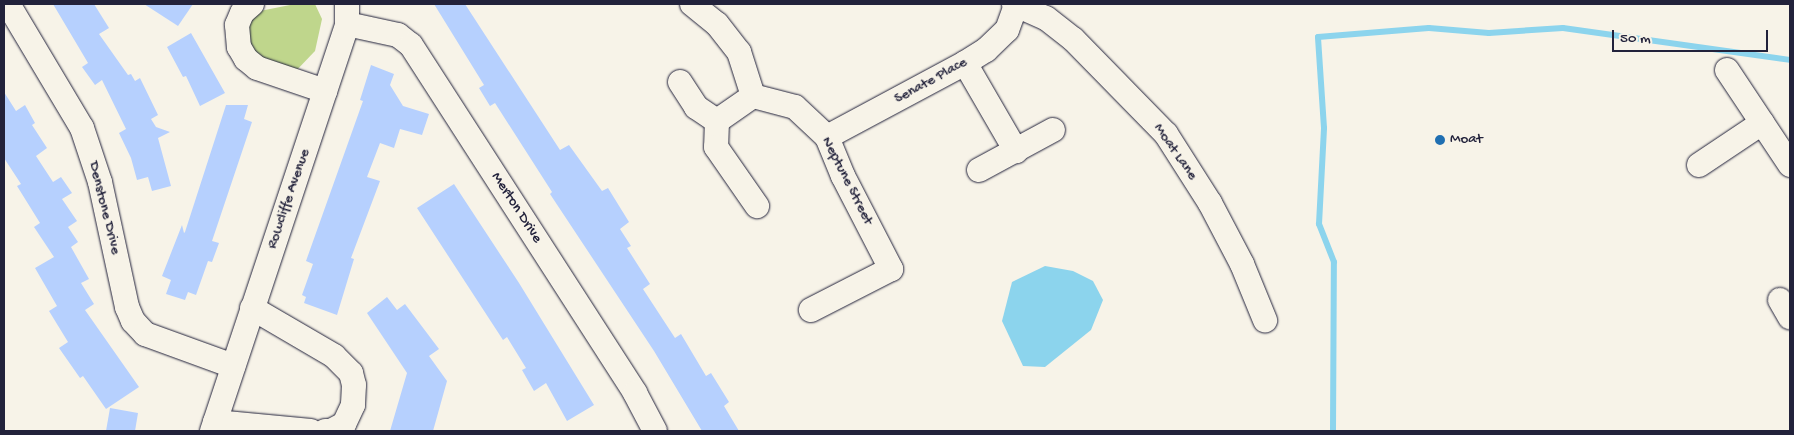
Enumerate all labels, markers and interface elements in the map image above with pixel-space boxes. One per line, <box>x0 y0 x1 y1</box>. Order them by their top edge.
scale bar <box>1614 20 1770 52</box>
text: 50 m <box>1620 30 1651 48</box>
street label: Senate Place <box>892 54 970 108</box>
street label: Moat Lane <box>1149 120 1201 184</box>
place label: Moat <box>1450 131 1483 149</box>
street label: Neptune Street <box>817 134 877 228</box>
marker: Moat <box>1434 134 1446 146</box>
street label: Rowcliffe Avenue <box>263 147 315 251</box>
street label: Denstone Drive <box>84 160 124 256</box>
street label: Merton Drive <box>486 169 546 247</box>

